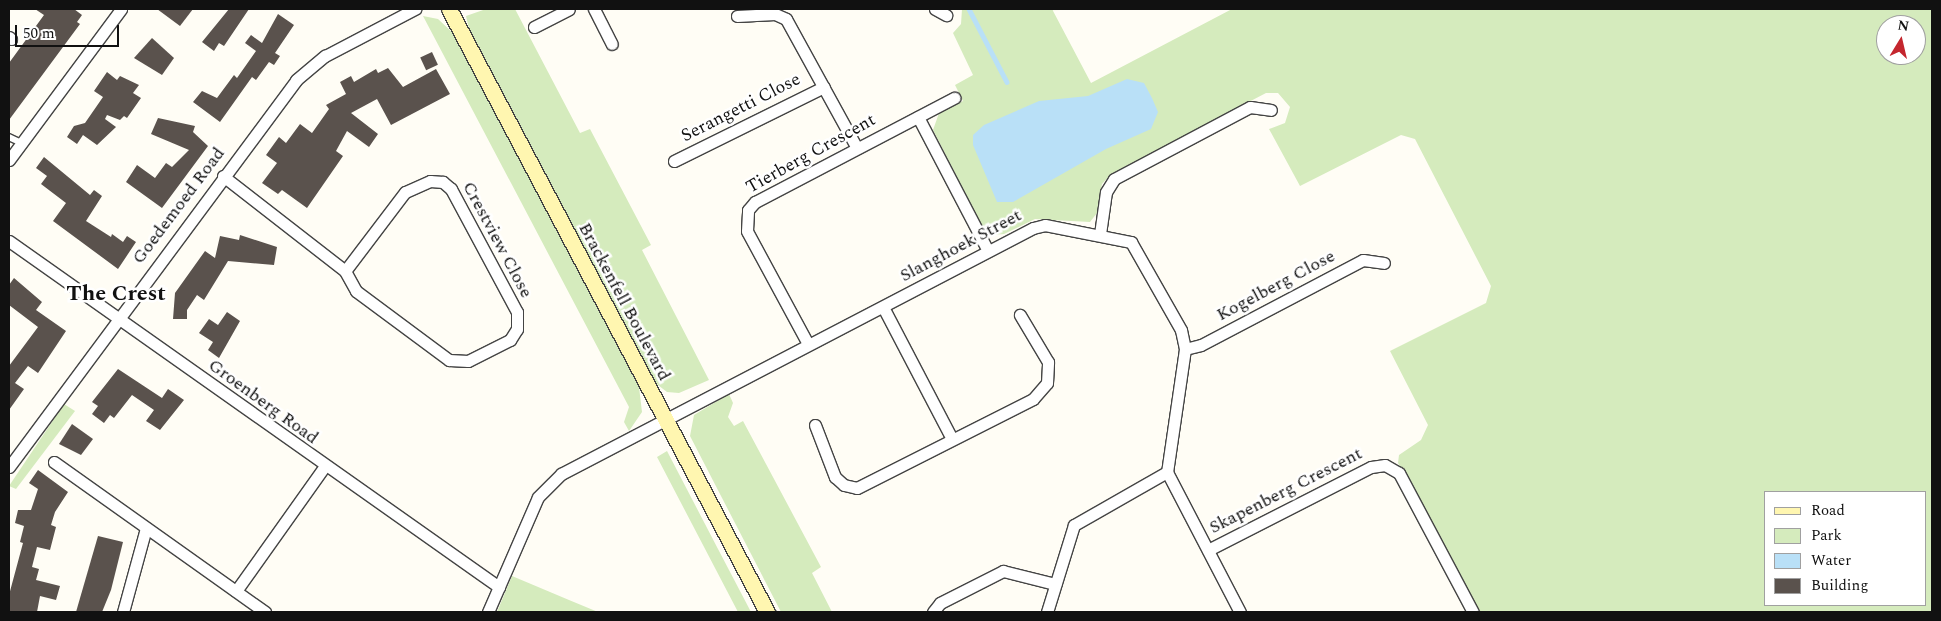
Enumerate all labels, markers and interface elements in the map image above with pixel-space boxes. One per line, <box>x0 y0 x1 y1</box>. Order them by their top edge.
text: N <box>1896 14 1911 37</box>
scale bar <box>18 15 121 47</box>
north arrow <box>1876 15 1926 65</box>
text: 50 m <box>23 22 55 45</box>
street label: Serangetti Close <box>678 69 804 147</box>
street label: Tierberg Crescent <box>742 109 880 199</box>
street label: Goedemoed Road <box>128 143 230 269</box>
street label: Crestview Close <box>457 178 537 302</box>
street label: Slanghoek Street <box>897 205 1025 287</box>
street label: Brackenfell Boulevard <box>573 219 675 385</box>
street label: Kogelberg Close <box>1213 246 1339 326</box>
district label: The Crest <box>66 281 166 307</box>
street label: Groenberg Road <box>204 355 322 449</box>
street label: Skapenberg Crescent <box>1206 443 1366 539</box>
legend <box>1764 491 1926 606</box>
text: Road <box>1811 499 1845 522</box>
text: Park <box>1811 524 1842 547</box>
text: Water <box>1811 549 1851 572</box>
text: Building <box>1811 574 1868 597</box>

